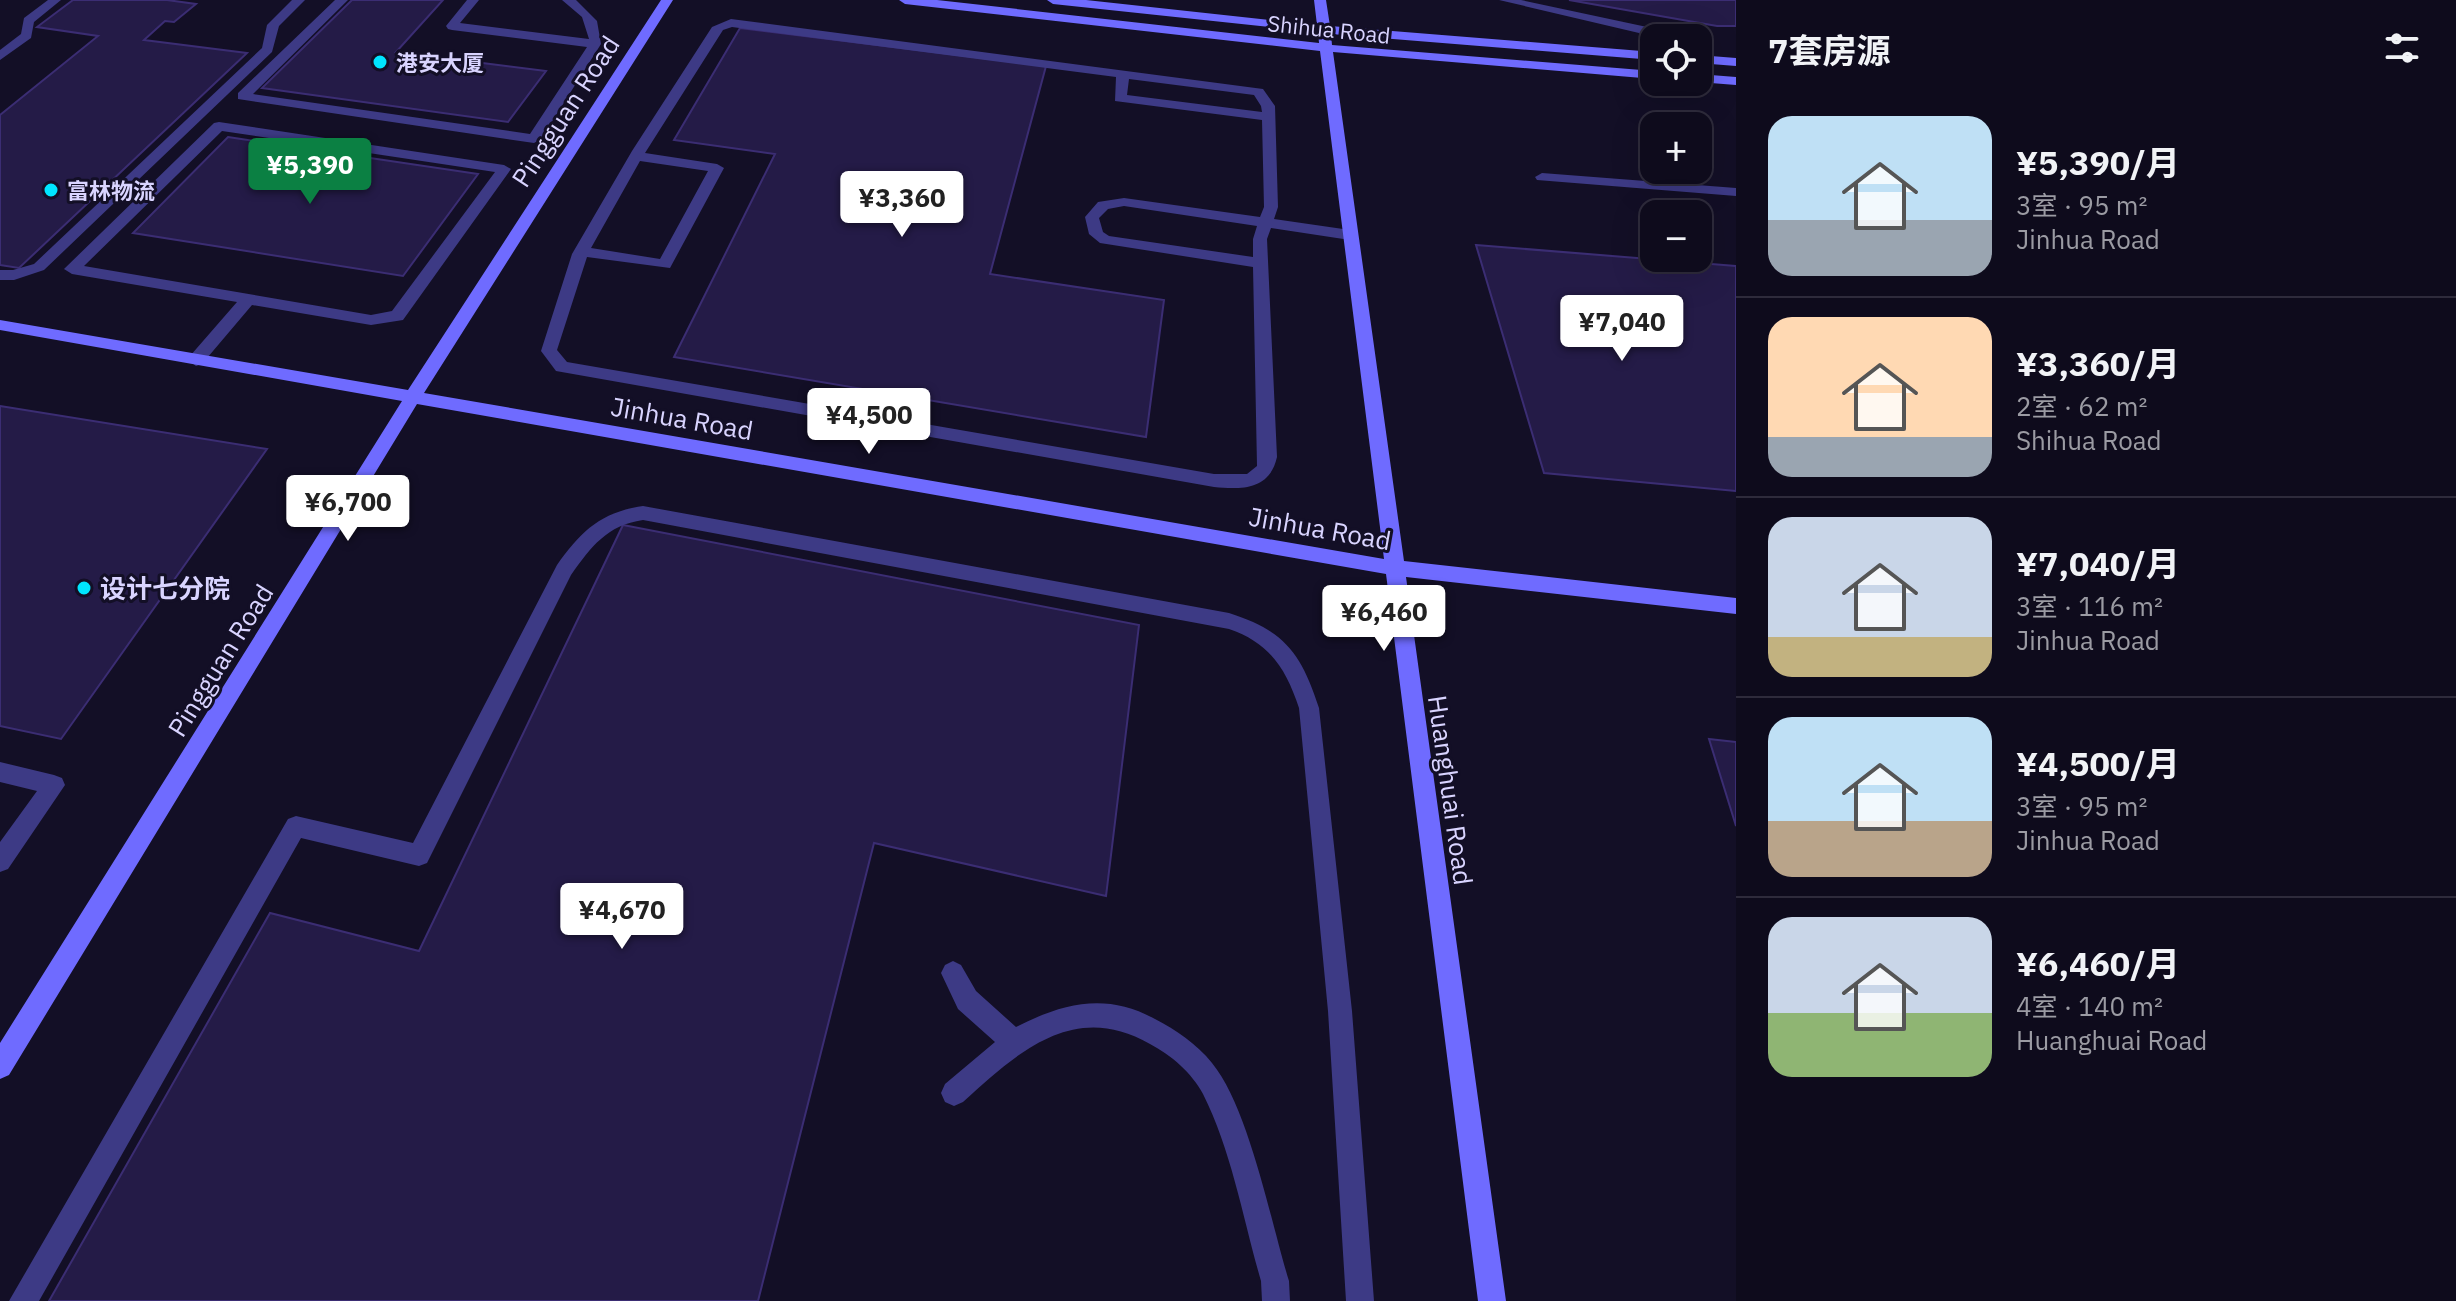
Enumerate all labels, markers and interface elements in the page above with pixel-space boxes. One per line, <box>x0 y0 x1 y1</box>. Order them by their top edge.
street label: Shihua Road <box>1266 8 1392 50</box>
map controls <box>1640 24 1712 272</box>
button: locate <box>1640 24 1712 96</box>
icon: filters <box>2380 26 2424 70</box>
text: 7套房源 <box>1768 28 1890 72</box>
street label: Pingguan Road <box>503 29 627 193</box>
place label: 港安大厦 <box>396 48 484 77</box>
marker: 港安大厦 <box>371 53 389 71</box>
button: + <box>1640 112 1712 184</box>
pin: ¥5,390 <box>245 138 375 206</box>
text: ¥5,390/月 <box>2016 140 2180 184</box>
text: ¥5,390 <box>266 147 354 181</box>
icon: home <box>1832 148 1928 244</box>
pin: ¥3,360 <box>837 171 967 239</box>
place label: 富林物流 <box>67 176 155 205</box>
text: ¥3,360 <box>858 180 946 214</box>
marker: 富林物流 <box>42 181 60 199</box>
text: 3室 · 95 m² <box>2016 188 2147 222</box>
button: − <box>1640 200 1712 272</box>
text: Jinhua Road <box>2016 222 2160 256</box>
pin: ¥7,040 <box>1557 295 1687 363</box>
text: ¥7,040 <box>1578 304 1666 338</box>
text: ¥3,360/月 <box>2016 341 2180 385</box>
icon: home <box>1832 349 1928 445</box>
pin: ¥4,500 <box>804 388 934 456</box>
street label: Jinhua Road <box>608 389 756 447</box>
text: 2室 · 62 m² <box>2016 389 2147 423</box>
text: ¥4,500 <box>825 397 913 431</box>
text: Shihua Road <box>2016 423 2162 457</box>
pin: ¥6,700 <box>283 475 413 543</box>
text: ¥6,700 <box>304 484 392 518</box>
street label: Jinhua Road <box>1246 499 1394 557</box>
text: ¥7,040/月 <box>2016 541 2180 585</box>
icon: home <box>1832 549 1928 645</box>
place label: 设计七分院 <box>100 571 230 605</box>
street label: Pingguan Road <box>160 577 280 743</box>
marker: 设计七分院 <box>75 579 93 597</box>
pin: ¥6,460 <box>1319 585 1449 653</box>
text: 3室 · 116 m² <box>2016 589 2163 623</box>
text: ¥6,460 <box>1340 594 1428 628</box>
text: Jinhua Road <box>2016 623 2160 657</box>
street label: Huanghuai Road <box>1421 693 1481 887</box>
text: ¥4,500/月 <box>2016 741 2180 785</box>
icon: home <box>1832 749 1928 845</box>
text: 3室 · 95 m² <box>2016 789 2147 823</box>
text: Jinhua Road <box>2016 823 2160 857</box>
pin: ¥4,670 <box>557 883 687 951</box>
text: ¥4,670 <box>578 892 666 926</box>
text: ¥6,460/月 <box>2016 941 2180 985</box>
icon: home <box>1832 949 1928 1045</box>
text: 4室 · 140 m² <box>2016 989 2163 1023</box>
text: Huanghuai Road <box>2016 1023 2207 1057</box>

